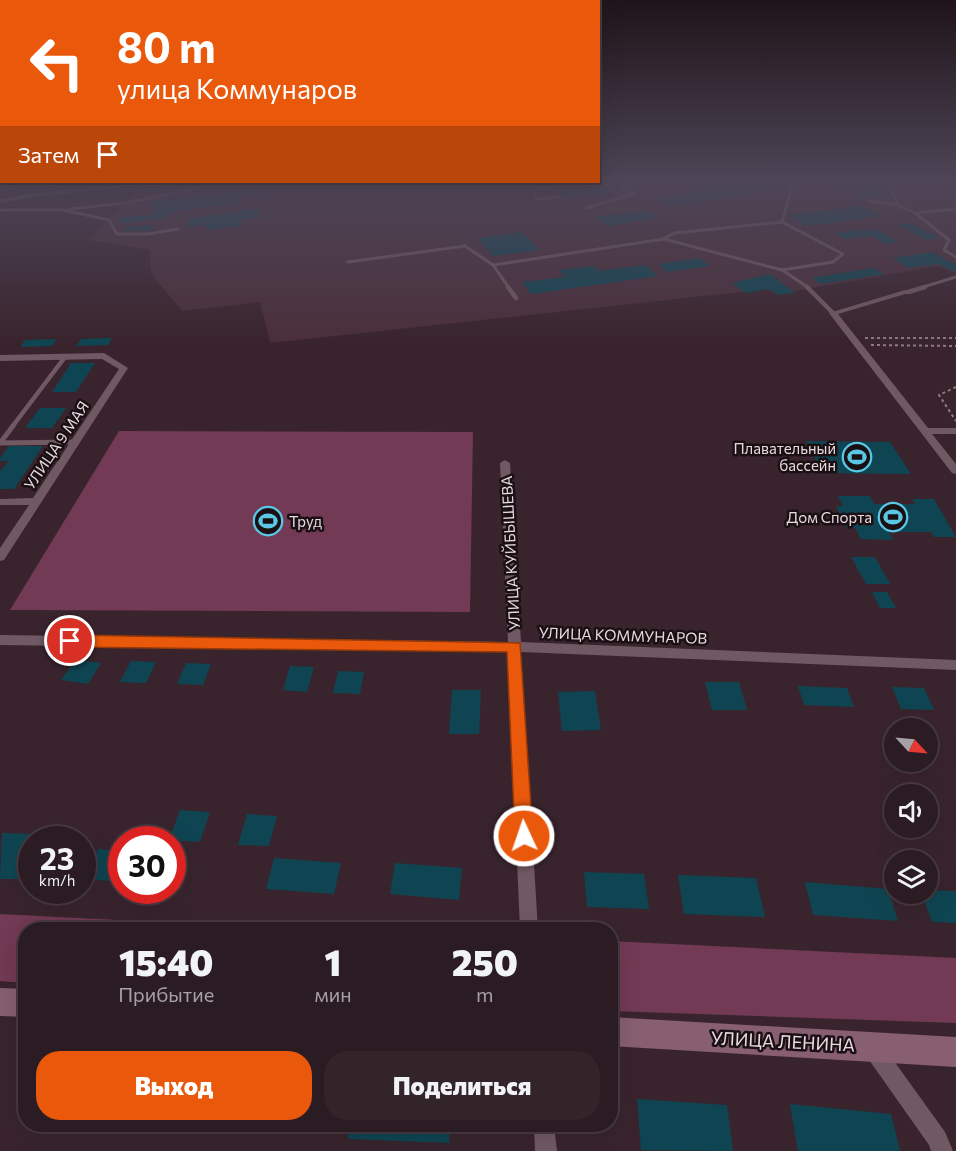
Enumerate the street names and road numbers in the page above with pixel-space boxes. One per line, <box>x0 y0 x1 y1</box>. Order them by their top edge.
street label: УЛИЦА 9 МАЯ <box>20 397 92 493</box>
street label: УЛИЦА КУЙБЫШЕВА <box>497 475 523 631</box>
street label: УЛИЦА КОММУНАРОВ <box>538 623 708 647</box>
street label: УЛИЦА ЛЕНИНА <box>710 1026 856 1056</box>

